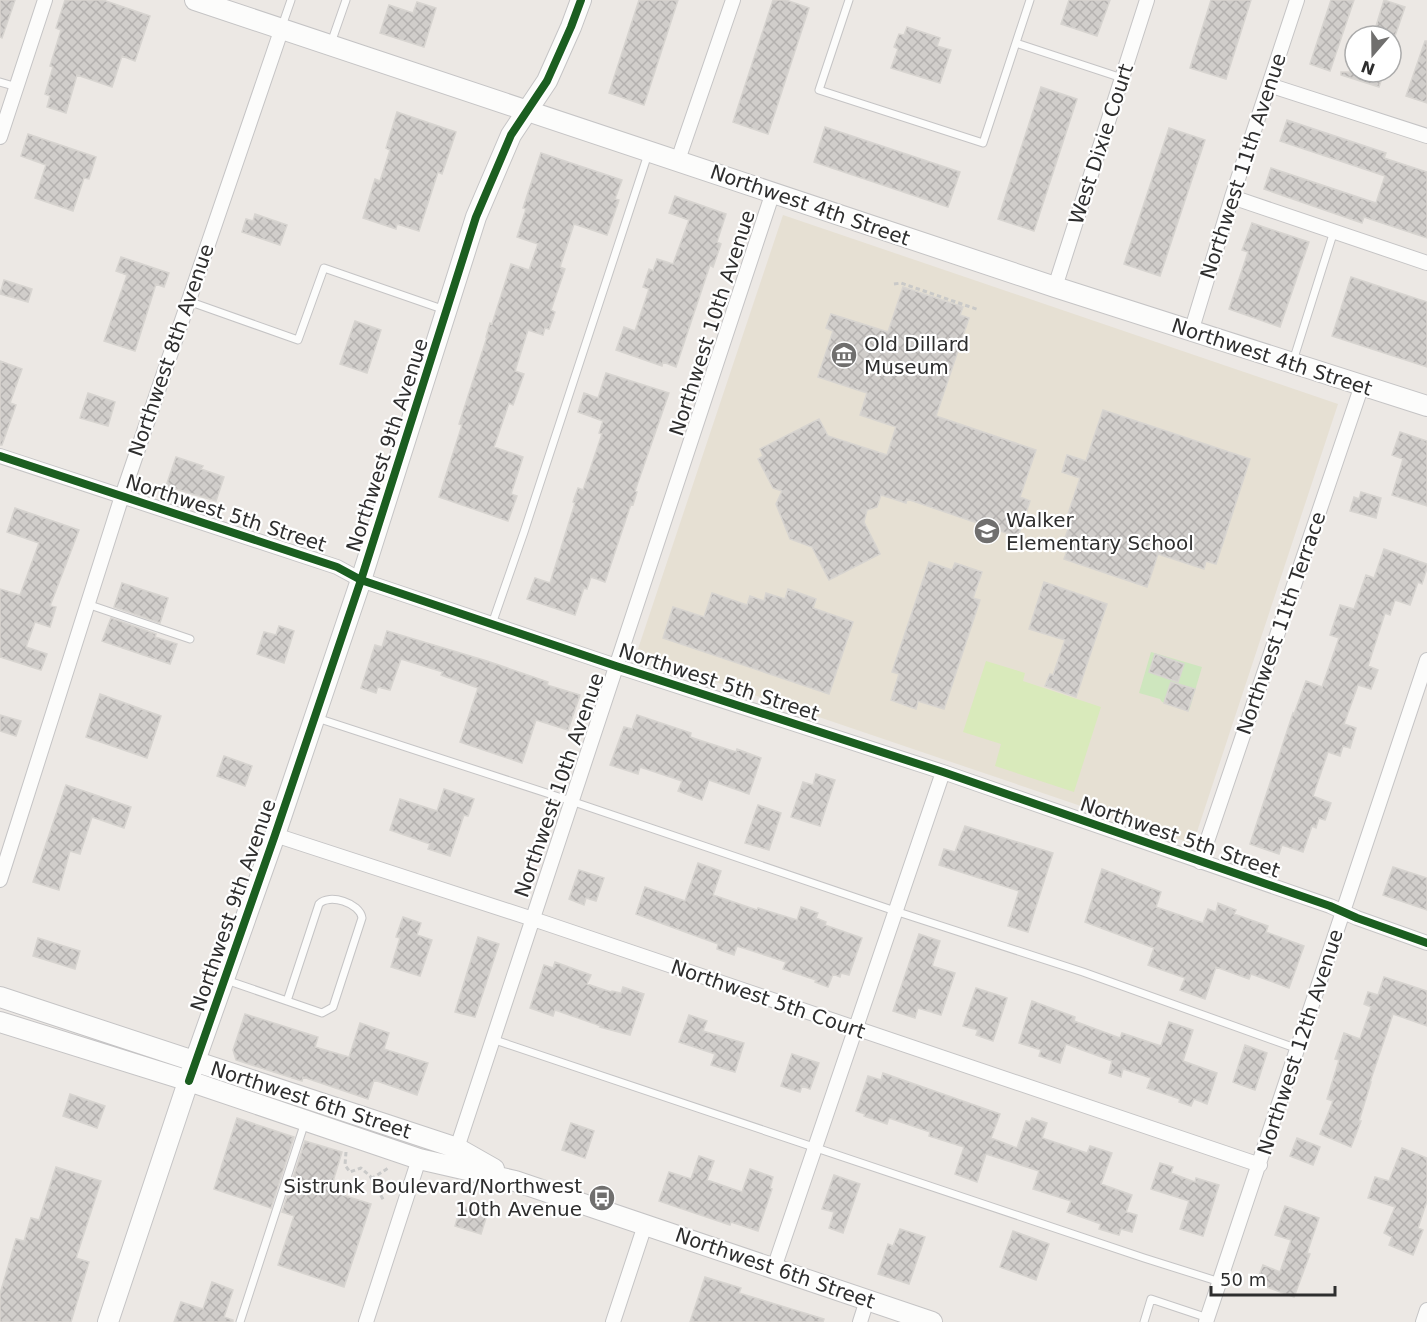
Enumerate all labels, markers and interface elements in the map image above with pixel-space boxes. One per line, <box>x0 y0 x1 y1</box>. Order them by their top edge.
north arrow <box>1343 24 1403 84</box>
street label: Northwest 11th Avenue <box>1195 50 1291 282</box>
text: N <box>1358 56 1378 79</box>
street label: West Dixie Court <box>1064 61 1138 227</box>
street label: Northwest 4th Street <box>707 160 913 251</box>
street label: Northwest 10th Avenue <box>664 207 760 439</box>
street label: Northwest 8th Avenue <box>123 241 219 459</box>
street label: Northwest 4th Street <box>1169 313 1376 401</box>
place label: Old Dillard Museum <box>864 332 969 379</box>
street label: Northwest 9th Avenue <box>341 335 433 555</box>
museum icon: Old Dillard Museum <box>829 340 859 370</box>
street label: Northwest 5th Street <box>123 469 330 557</box>
place label: Walker Elementary School <box>1006 508 1194 555</box>
street label: Northwest 11th Terrace <box>1232 508 1330 738</box>
school or university icon: Walker Elementary School <box>972 516 1002 546</box>
street label: Northwest 5th Street <box>616 638 823 726</box>
street label: Northwest 10th Avenue <box>509 670 609 900</box>
street label: Northwest 5th Street <box>1077 792 1283 883</box>
street label: Northwest 9th Avenue <box>185 796 281 1014</box>
street label: Northwest 12th Avenue <box>1252 926 1348 1158</box>
street label: Northwest 5th Court <box>668 954 868 1044</box>
street label: Northwest 6th Street <box>208 1056 415 1144</box>
place label: Sistrunk Boulevard/Northwest 10th Avenue <box>283 1174 582 1221</box>
bus stop icon: Sistrunk Boulevard/Northwest 10th Avenue <box>587 1183 617 1213</box>
street label: Northwest 6th Street <box>672 1223 878 1314</box>
scale bar <box>1211 1259 1336 1297</box>
text: 50 m <box>1220 1269 1266 1290</box>

